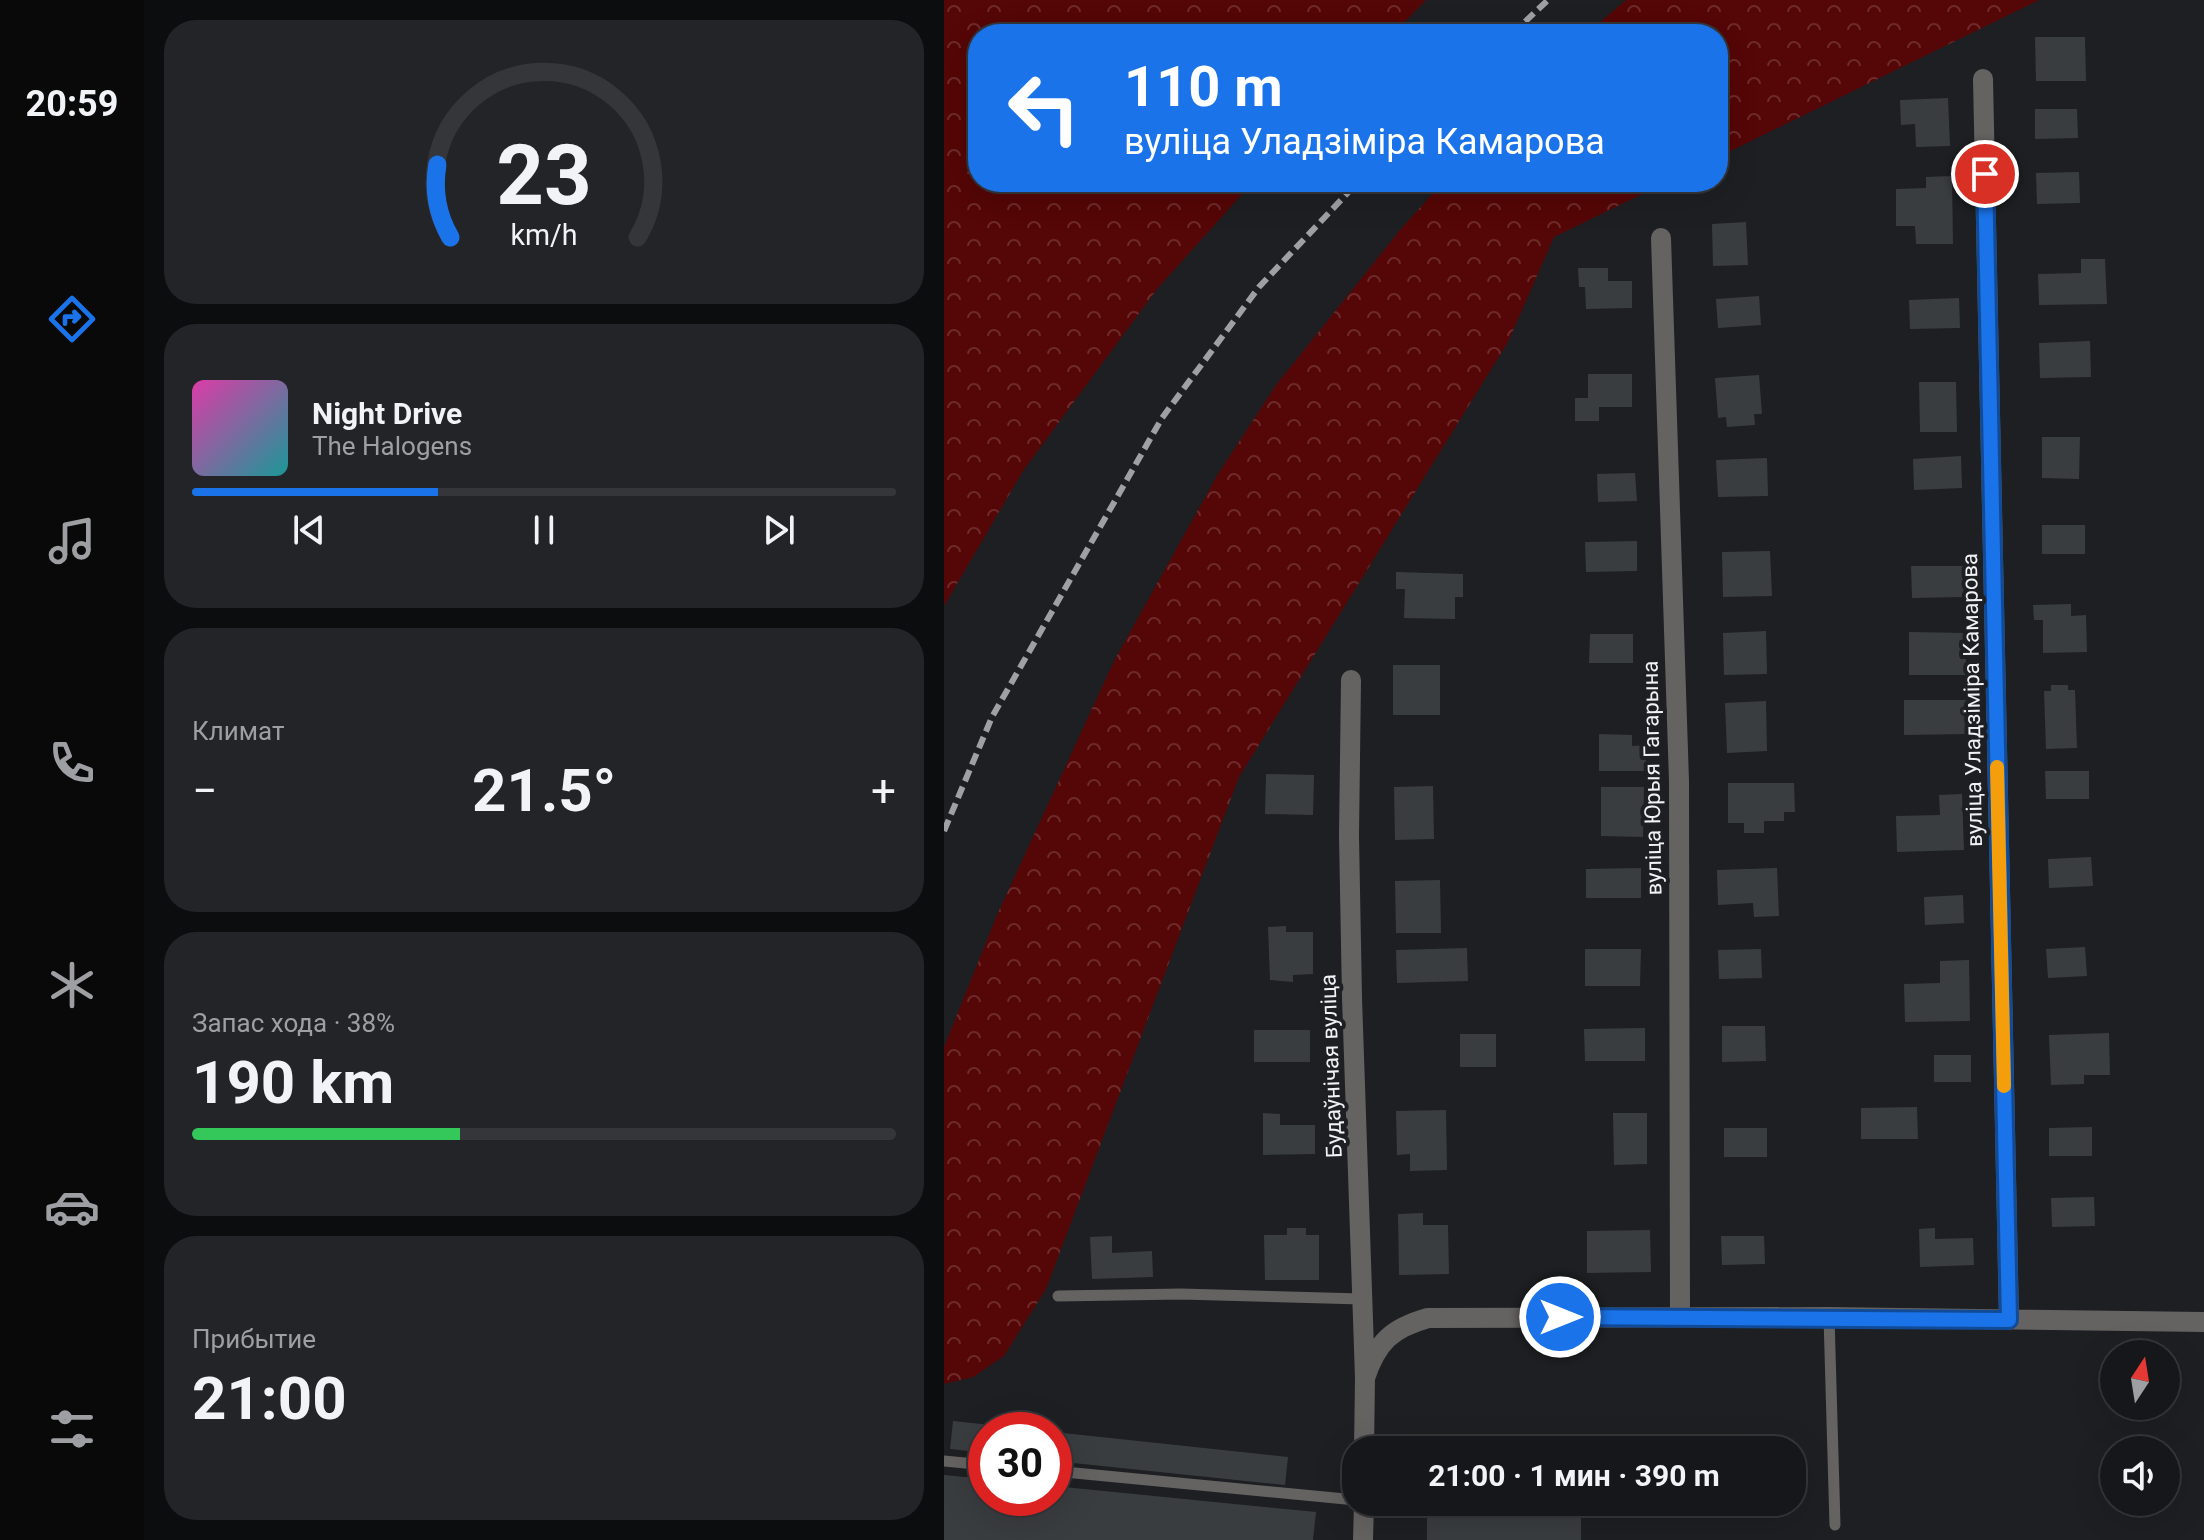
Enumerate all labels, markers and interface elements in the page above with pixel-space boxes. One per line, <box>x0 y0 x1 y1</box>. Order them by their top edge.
text: 110 m <box>1124 54 1283 120</box>
icon: left <box>992 56 1096 160</box>
text: 20:59 <box>26 83 118 125</box>
text: вуліца Уладзіміра Камарова <box>1124 121 1605 163</box>
text: 23 <box>496 127 592 224</box>
pin <box>1951 140 2019 208</box>
icon: arrive <box>1963 152 2007 196</box>
text: km/h <box>510 218 578 252</box>
icon: directions <box>44 291 100 347</box>
text: Night Drive <box>312 396 462 431</box>
text: The Halogens <box>312 431 472 461</box>
icon: previous <box>287 508 331 552</box>
icon: pause <box>522 508 566 552</box>
icon: next <box>757 508 801 552</box>
icon: music <box>44 513 100 569</box>
street label: вуліца Уладзіміра Камарова <box>1957 553 1987 847</box>
street label: вуліца Юрыя Гагарына <box>1637 660 1667 896</box>
text: Климат <box>192 716 284 746</box>
icon: phone <box>44 735 100 791</box>
text: 21.5° <box>472 755 616 826</box>
text: − <box>192 765 217 817</box>
text: + <box>871 765 896 817</box>
icon: climate <box>44 957 100 1013</box>
street label: Будаўнічая вуліца <box>1315 974 1347 1158</box>
text: Запас хода · 38% <box>192 1008 395 1038</box>
text: 190 km <box>192 1047 394 1118</box>
icon: car <box>44 1179 100 1235</box>
position arrow <box>1518 1275 1602 1359</box>
text: Прибытие <box>192 1324 316 1354</box>
north arrow <box>2100 1340 2180 1420</box>
map controls <box>2100 1340 2180 1516</box>
text: 21:00 <box>192 1363 347 1434</box>
icon: filters <box>44 1401 100 1457</box>
speed limit sign: 30 <box>968 1412 1072 1516</box>
button: sound <box>2100 1436 2180 1516</box>
text: 21:00 · 1 мин · 390 m <box>1428 1458 1720 1493</box>

